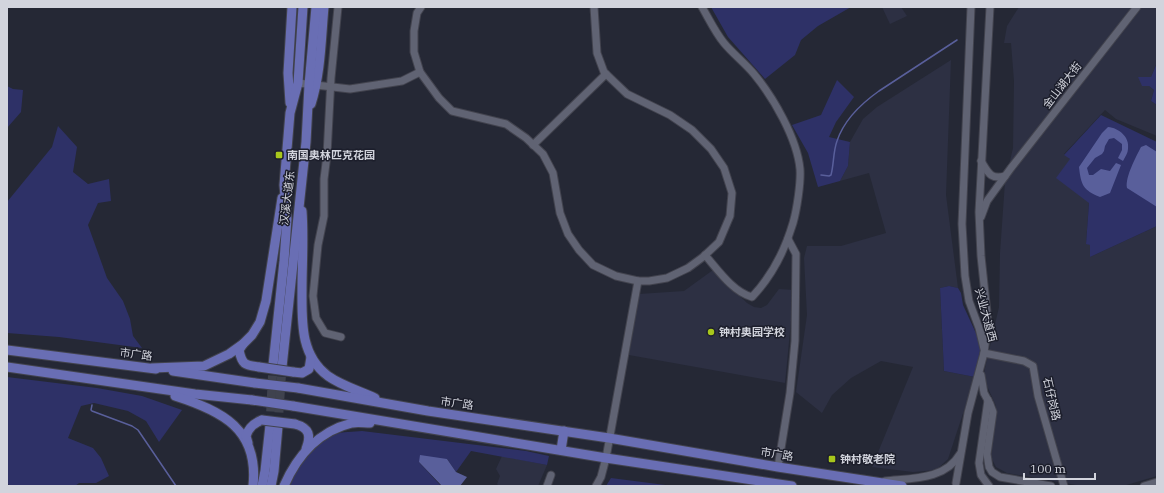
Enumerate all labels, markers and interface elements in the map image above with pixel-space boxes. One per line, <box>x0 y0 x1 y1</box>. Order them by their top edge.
street label: 金山湖大街 <box>1040 59 1084 111</box>
place label: 南国奥林匹克花园 <box>287 148 375 162</box>
marker: 南国奥林匹克花园 <box>274 150 284 160</box>
street label: 汉溪大道东 <box>277 170 297 226</box>
street label: 兴业大道西 <box>972 287 1000 343</box>
place label: 钟村奥园学校 <box>719 325 785 339</box>
marker: 钟村奥园学校 <box>706 327 716 337</box>
street label: 市广路 <box>119 345 153 363</box>
street label: 石仔岗路 <box>1040 376 1064 422</box>
street label: 市广路 <box>440 394 474 412</box>
street label: 市广路 <box>760 445 794 463</box>
place label: 钟村敬老院 <box>840 452 895 466</box>
marker: 钟村敬老院 <box>827 454 837 464</box>
scale bar <box>1024 455 1095 481</box>
text: 100 m <box>1030 461 1066 476</box>

